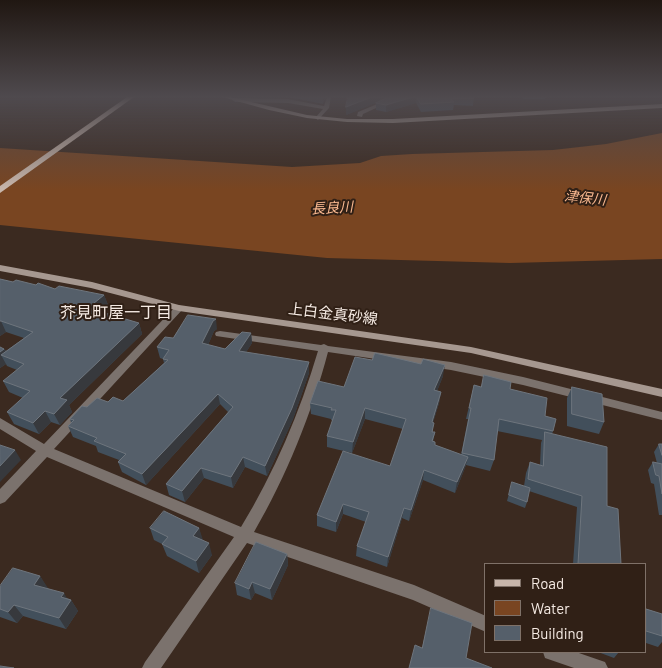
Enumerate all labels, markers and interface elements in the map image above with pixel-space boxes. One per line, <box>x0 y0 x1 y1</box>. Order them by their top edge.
water label: 津保川 <box>563 187 607 209</box>
water label: 長良川 <box>311 199 353 217</box>
street label: 上白金真砂線 <box>287 300 379 328</box>
district label: 芥見町屋一丁目 <box>60 303 172 323</box>
legend <box>484 563 647 653</box>
text: Road <box>531 574 564 592</box>
text: Water <box>531 599 570 617</box>
text: Building <box>531 624 584 642</box>

